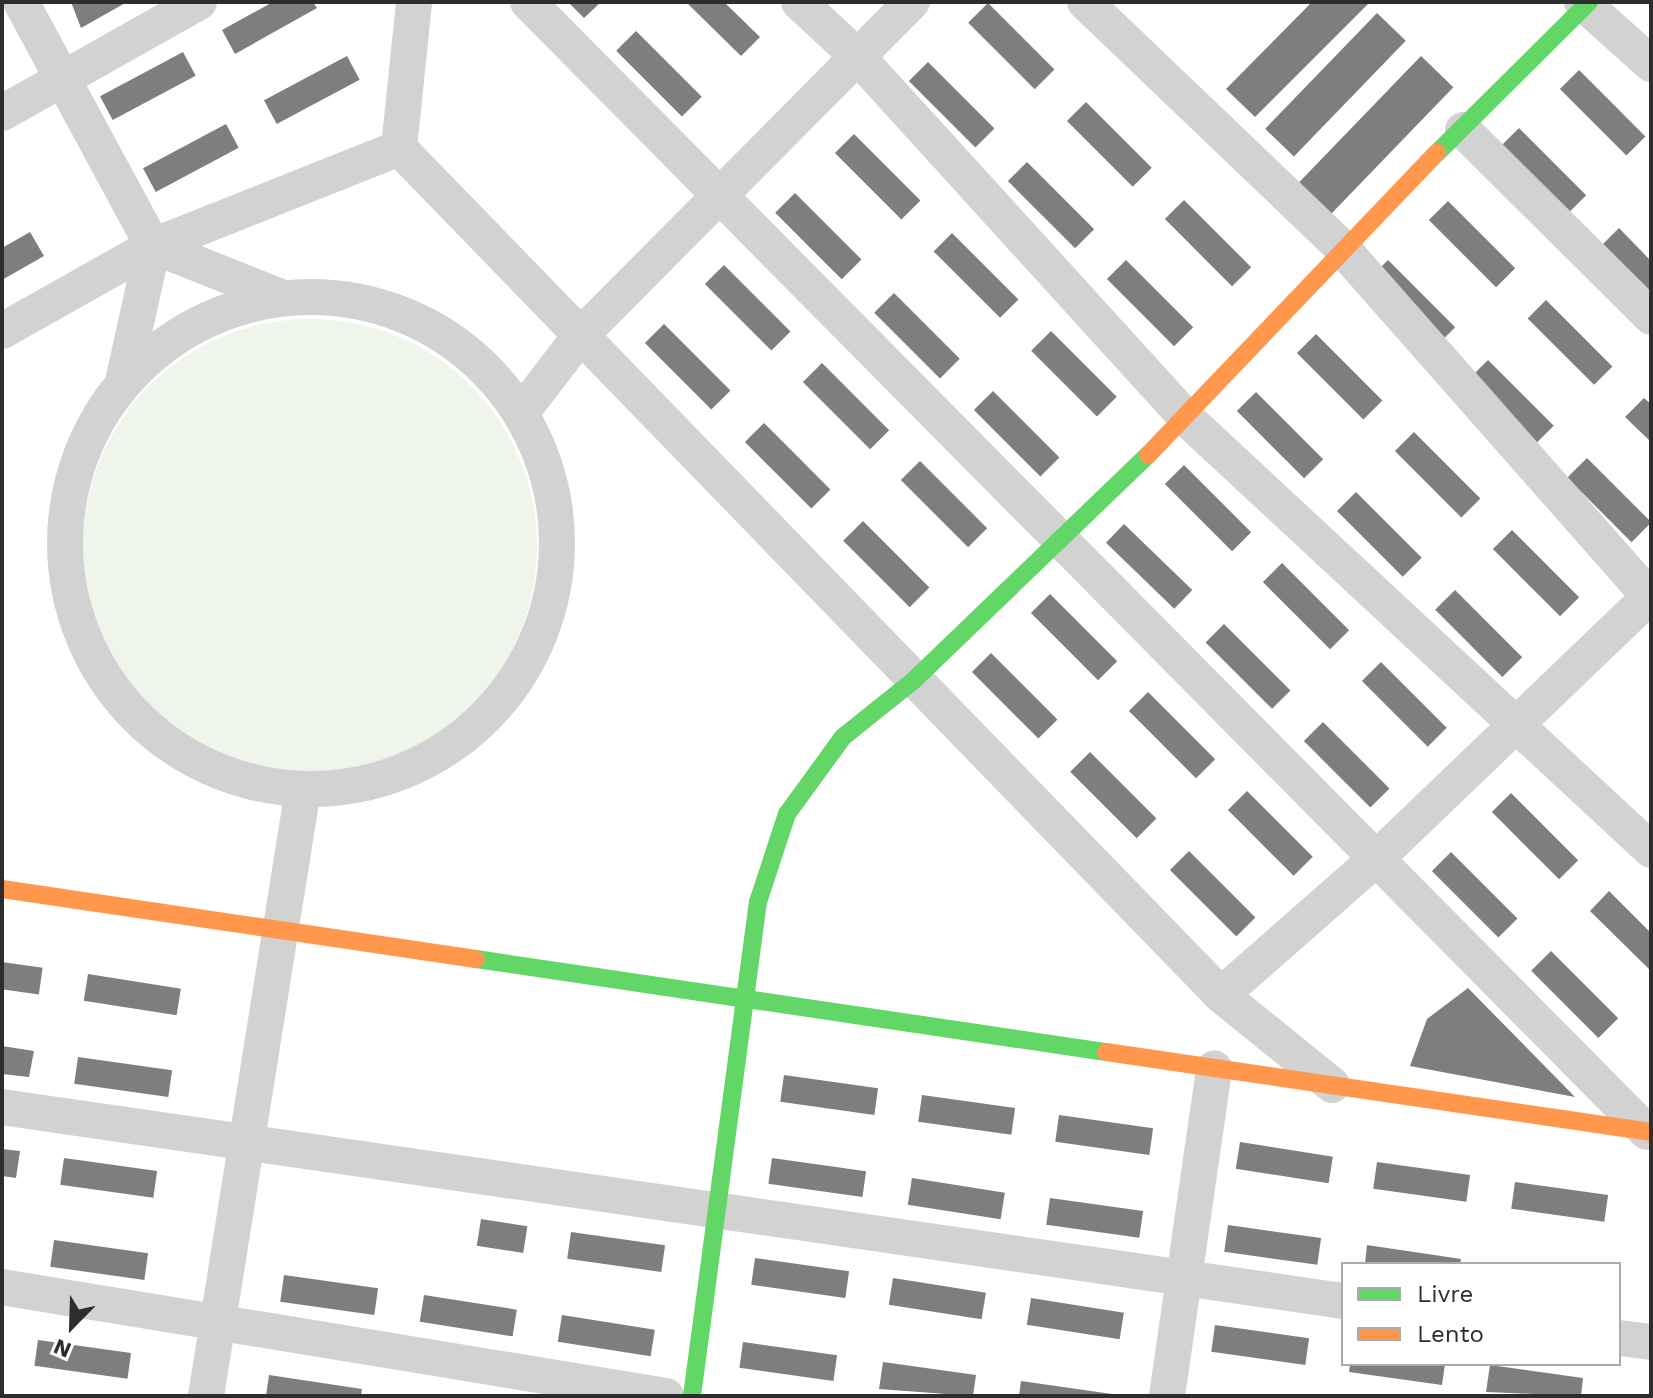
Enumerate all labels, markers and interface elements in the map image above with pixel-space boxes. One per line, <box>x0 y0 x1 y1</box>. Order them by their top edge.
legend <box>1341 1262 1621 1366</box>
text: Livre <box>1417 1280 1473 1308</box>
north arrow <box>32 1286 112 1366</box>
text: Lento <box>1417 1320 1484 1348</box>
text: N <box>50 1334 75 1363</box>

